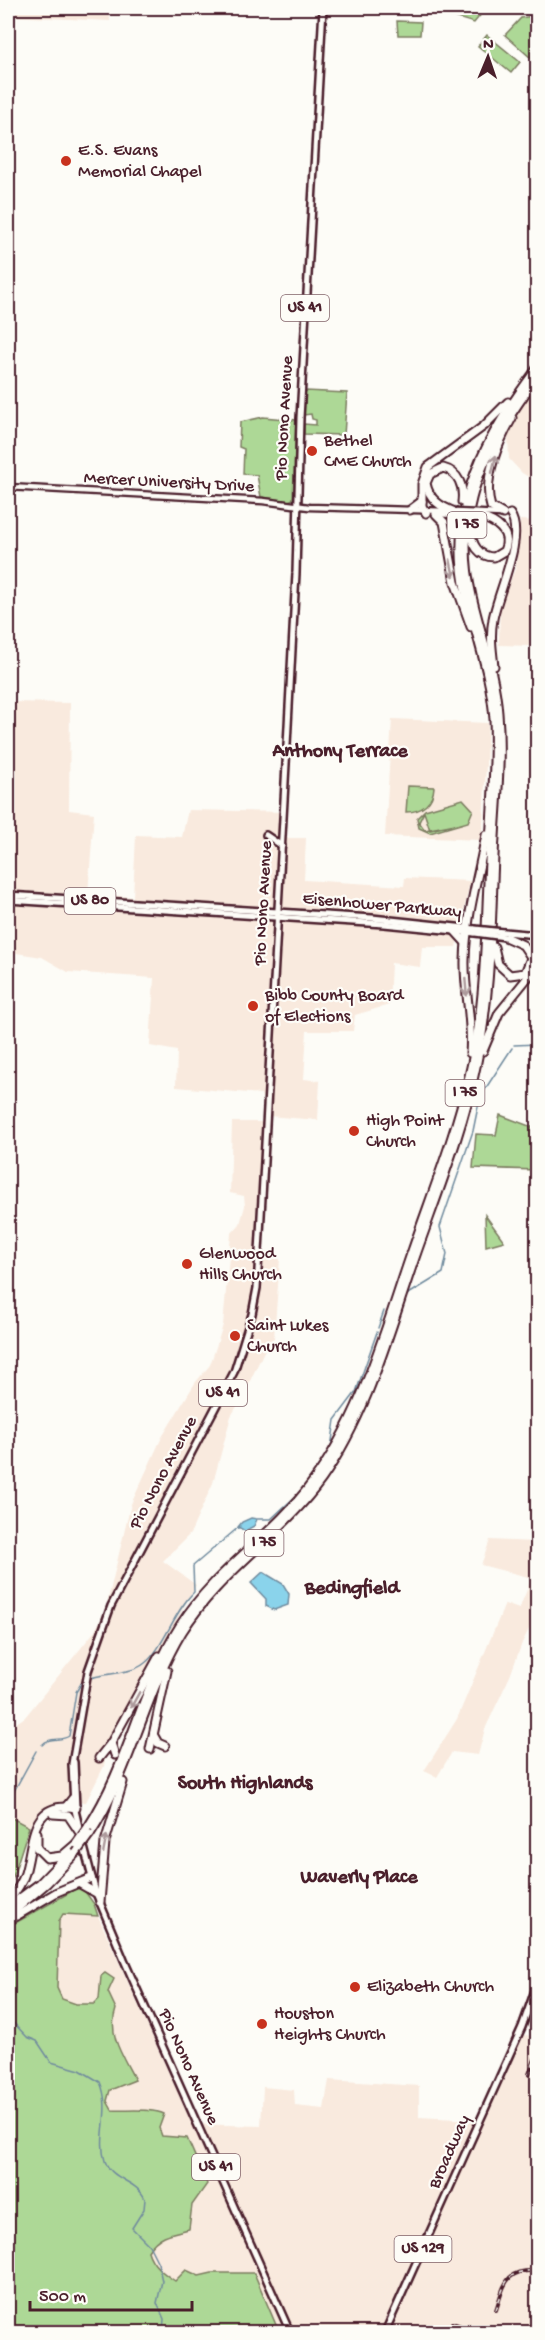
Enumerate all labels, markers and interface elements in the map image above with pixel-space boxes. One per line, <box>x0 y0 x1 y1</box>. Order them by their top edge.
north arrow <box>458 27 518 87</box>
text: N <box>483 36 495 55</box>
place label: E.S. Evans Memorial Chapel <box>78 141 202 183</box>
marker: E.S. Evans Memorial Chapel <box>59 154 73 168</box>
road number: US 41 <box>281 295 329 321</box>
street label: Pio Nono Avenue <box>271 354 299 482</box>
place label: Bethel CME Church <box>323 431 412 473</box>
marker: Bethel CME Church <box>305 444 319 458</box>
one-way arrow <box>488 455 500 474</box>
street label: Mercer University Drive <box>83 468 256 498</box>
road number: I 75 <box>448 512 486 538</box>
one-way arrow <box>447 558 459 577</box>
district label: Anthony Terrace <box>271 741 408 764</box>
street label: Pio Nono Avenue <box>250 839 278 967</box>
road number: US 80 <box>64 888 116 914</box>
street label: Eisenhower Parkway <box>302 889 463 923</box>
one-way arrow <box>461 976 472 996</box>
place label: Bibb County Board of Elections <box>264 986 405 1028</box>
marker: Bibb County Board of Elections <box>246 999 260 1013</box>
road number: I 75 <box>446 1080 484 1106</box>
place label: High Point Church <box>366 1111 445 1153</box>
marker: High Point Church <box>347 1124 361 1138</box>
place label: Glenwood Hills Church <box>199 1244 282 1286</box>
marker: Glenwood Hills Church <box>180 1257 194 1271</box>
place label: Saint Lukes Church <box>247 1316 330 1358</box>
marker: Saint Lukes Church <box>228 1329 242 1343</box>
road number: US 41 <box>199 1380 247 1406</box>
street label: Pio Nono Avenue <box>125 1412 203 1534</box>
road number: I 75 <box>244 1530 284 1556</box>
district label: Bedingfield <box>304 1577 401 1601</box>
one-way arrow <box>129 1691 141 1708</box>
district label: South Highlands <box>178 1773 314 1796</box>
one-way arrow <box>100 1835 111 1855</box>
district label: Waverly Place <box>300 1867 418 1890</box>
place label: Elizabeth Church <box>367 1977 494 1998</box>
marker: Elizabeth Church <box>348 1980 362 1994</box>
place label: Houston Heights Church <box>274 2004 386 2046</box>
street label: Pio Nono Avenue <box>153 2005 223 2129</box>
marker: Houston Heights Church <box>255 2017 269 2031</box>
street label: Broadway <box>424 2112 476 2193</box>
road number: US 41 <box>192 2154 240 2180</box>
road number: US 129 <box>394 2236 452 2262</box>
scale bar <box>30 2274 192 2312</box>
text: 500 m <box>39 2287 86 2308</box>

